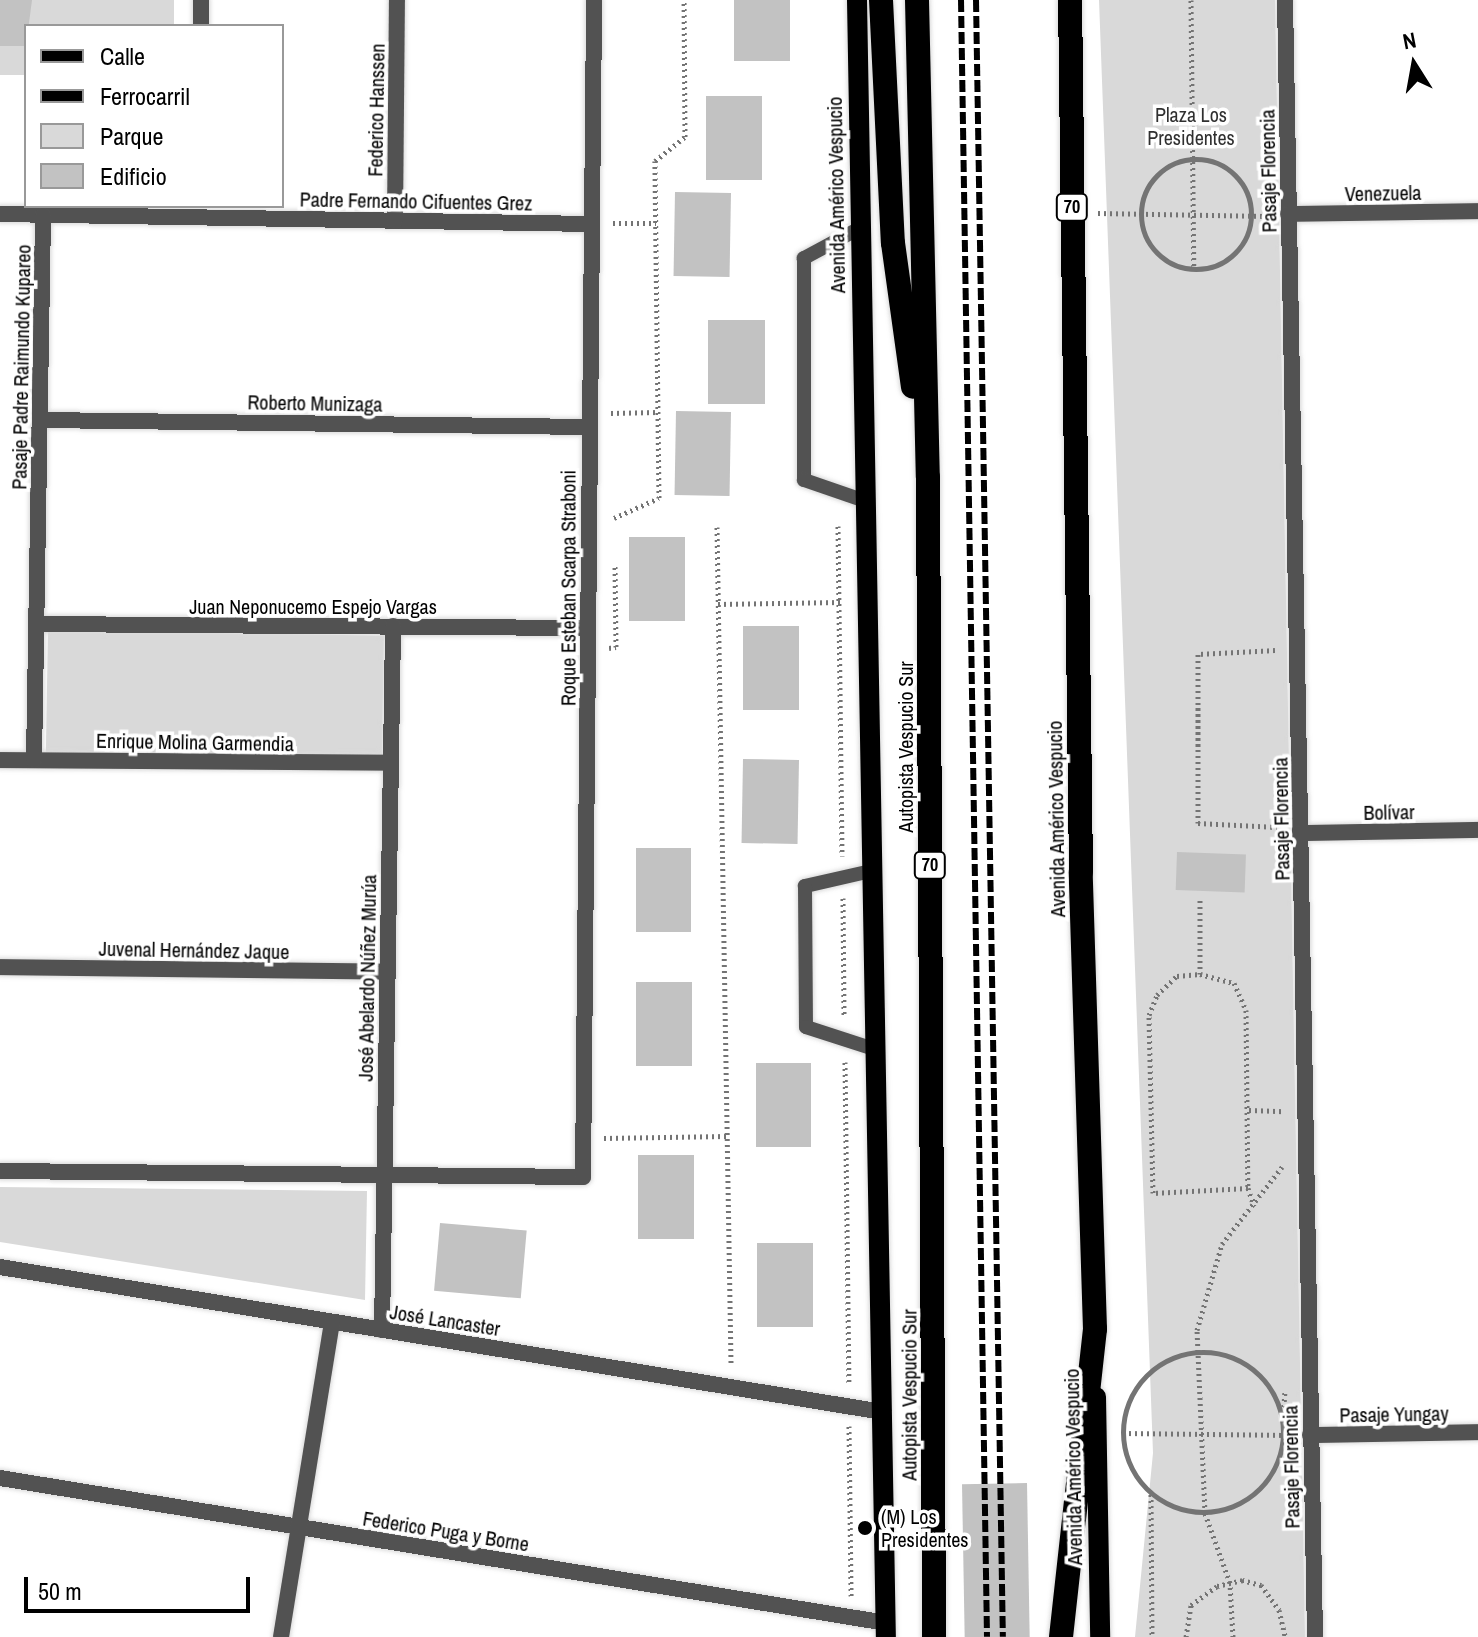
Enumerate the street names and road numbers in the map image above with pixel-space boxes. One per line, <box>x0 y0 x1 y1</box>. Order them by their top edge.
street label: Federico Hanssen <box>363 43 389 177</box>
street label: Avenida Américo Vespucio <box>822 96 850 294</box>
street label: Pasaje Florencia <box>1255 109 1281 233</box>
street label: Venezuela <box>1344 180 1422 206</box>
street label: Padre Fernando Cifuentes Grez <box>300 187 532 215</box>
road number: 70 <box>1054 193 1090 221</box>
street label: Pasaje Padre Raimundo Kupareo <box>7 244 35 490</box>
street label: Roberto Munizaga <box>247 390 383 416</box>
street label: Roque Esteban Scarpa Straboni <box>556 470 580 706</box>
street label: Juan Neponucemo Espejo Vargas <box>189 594 437 618</box>
street label: Autopista Vespucio Sur <box>893 661 917 833</box>
street label: Avenida Américo Vespucio <box>1042 720 1070 918</box>
street label: Enrique Molina Garmendia <box>96 728 294 756</box>
street label: Pasaje Florencia <box>1268 757 1294 881</box>
street label: Bolívar <box>1363 800 1415 824</box>
road number: 70 <box>912 851 948 879</box>
street label: José Abelardo Núñez Murúa <box>353 874 381 1082</box>
street label: Juvenal Hernández Jaque <box>99 936 289 964</box>
street label: José Lancaster <box>388 1299 502 1341</box>
street label: Autopista Vespucio Sur <box>897 1309 921 1481</box>
street label: Avenida Américo Vespucio <box>1059 1368 1087 1566</box>
street label: Pasaje Yungay <box>1339 1401 1449 1427</box>
street label: Pasaje Florencia <box>1278 1405 1304 1529</box>
street label: Federico Puga y Borne <box>361 1506 531 1556</box>

